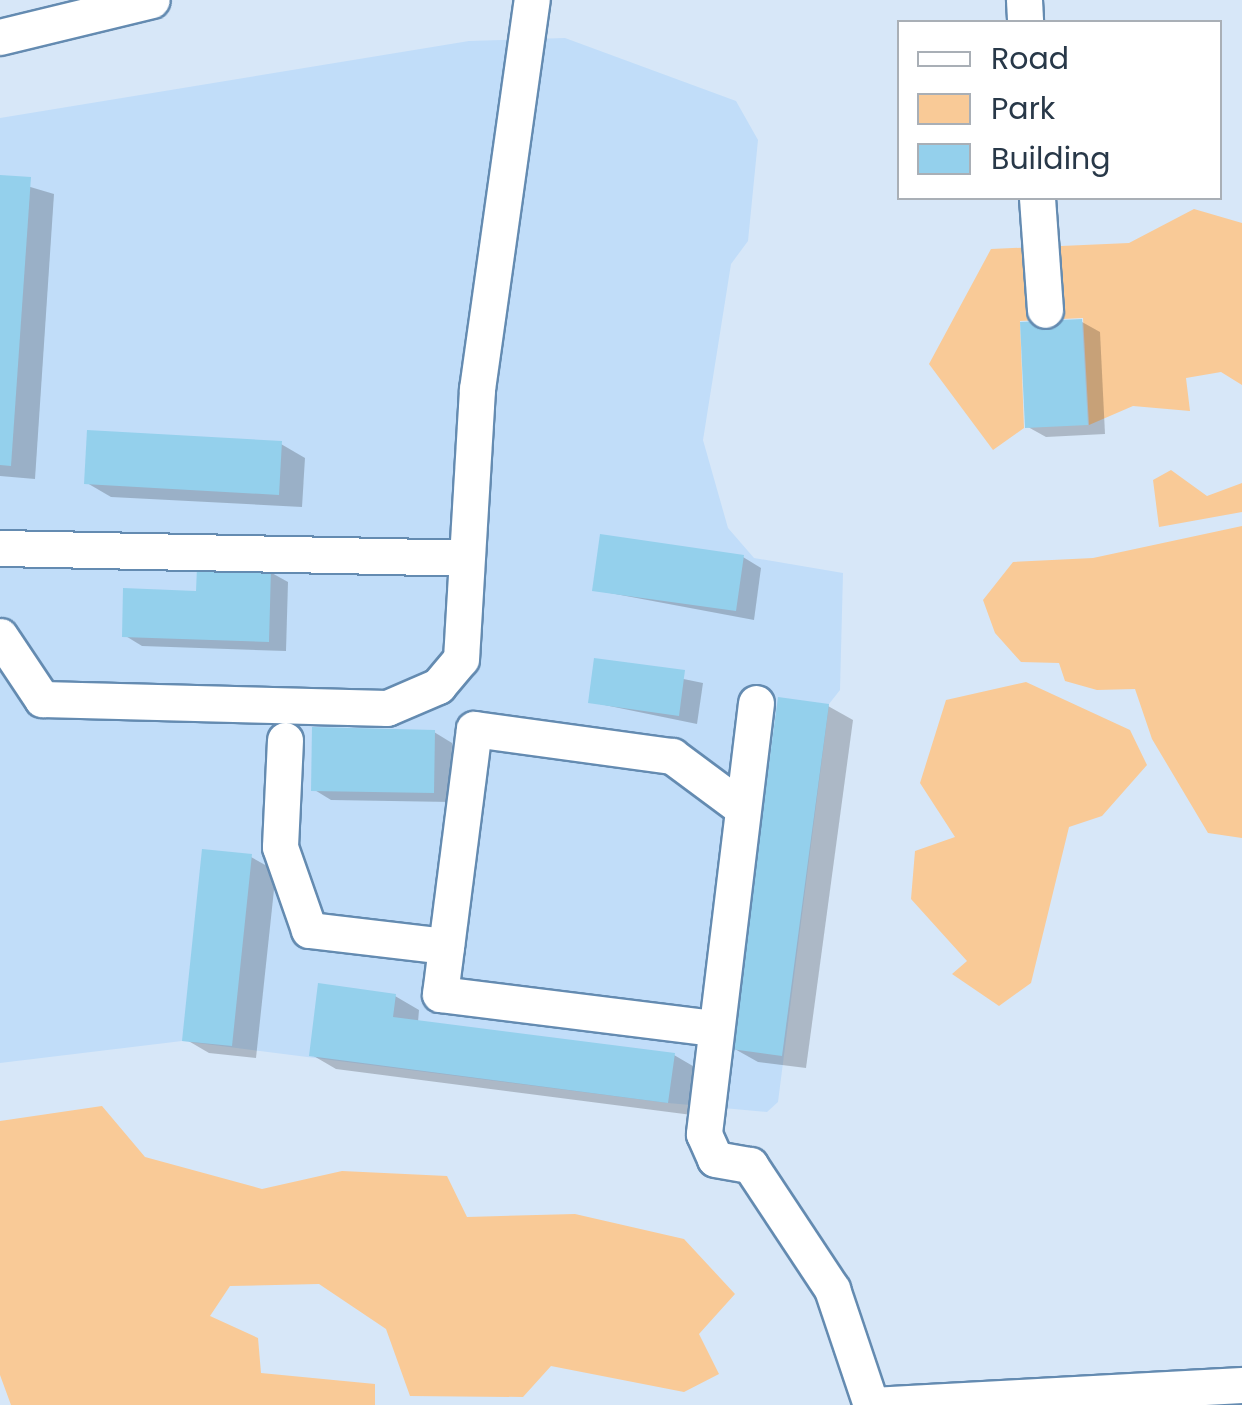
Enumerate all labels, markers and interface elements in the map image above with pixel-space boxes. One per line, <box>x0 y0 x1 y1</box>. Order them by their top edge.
legend <box>897 20 1222 200</box>
text: Road <box>991 37 1069 80</box>
text: Park <box>991 87 1055 130</box>
text: Building <box>991 137 1111 180</box>

